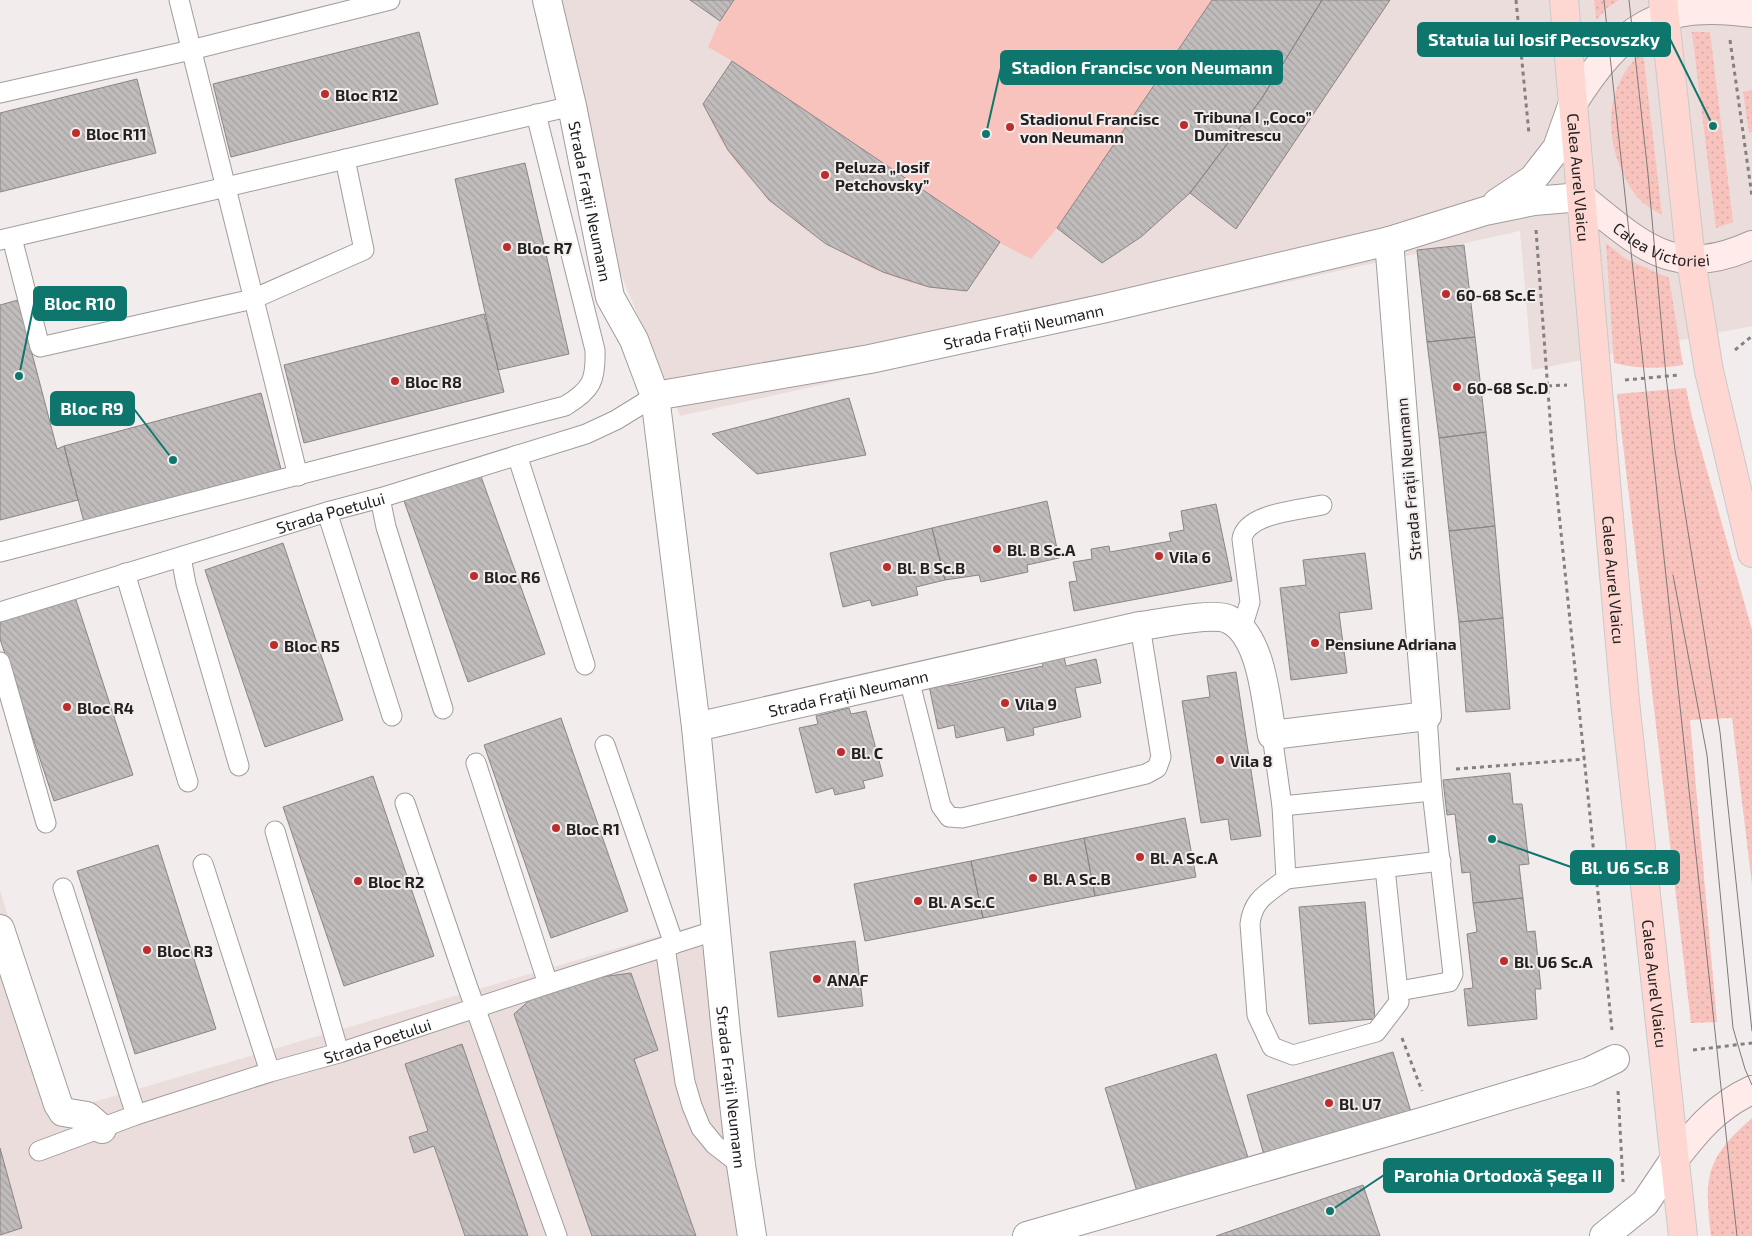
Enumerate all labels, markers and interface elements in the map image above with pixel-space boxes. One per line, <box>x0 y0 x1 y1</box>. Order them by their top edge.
callout: Statuia lui Iosif Pecsovszky <box>1418 23 1670 56</box>
text: Statuia lui Iosif Pecsovszky <box>1428 28 1661 50</box>
callout: Stadion Francisc von Neumann <box>1001 51 1282 84</box>
text: Stadion Francisc von Neumann <box>1012 56 1272 78</box>
place label: Bloc R12 <box>335 85 398 104</box>
marker: Bloc R12 <box>319 88 331 100</box>
place label: Tribuna I „Coco” Dumitrescu <box>1194 107 1312 144</box>
place label: Stadionul Francisc von Neumann <box>1020 109 1159 146</box>
street label: Calea Aurel Vlaicu <box>1564 112 1594 242</box>
street label: Strada Frații Neumann <box>566 119 616 283</box>
marker: Tribuna I „Coco” Dumitrescu <box>1178 119 1190 131</box>
marker: Stadionul Francisc von Neumann <box>1004 121 1016 133</box>
place label: Bloc R11 <box>86 124 147 143</box>
marker: Bloc R11 <box>70 127 82 139</box>
place label: Peluza „Iosif Petchovsky” <box>835 157 930 195</box>
marker: Peluza „Iosif Petchovsky” <box>819 169 831 181</box>
street label: Calea Victoriei <box>1610 217 1711 269</box>
place label: Bloc R7 <box>517 238 573 257</box>
marker: Bloc R7 <box>501 241 513 253</box>
place label: 60-68 Sc.E <box>1456 285 1536 304</box>
callout: Bloc R10 <box>34 287 126 320</box>
marker: 60-68 Sc.E <box>1440 288 1452 300</box>
text: Bloc R10 <box>44 292 116 314</box>
street label: Strada Frații Neumann <box>941 299 1105 352</box>
place label: Bloc R8 <box>405 372 462 391</box>
marker: Bloc R8 <box>389 375 401 387</box>
place label: 60-68 Sc.D <box>1467 378 1548 397</box>
marker: 60-68 Sc.D <box>1451 381 1463 393</box>
callout: Bloc R9 <box>51 392 134 425</box>
text: Bloc R9 <box>60 397 124 419</box>
street label: Strada Frații Neumann <box>1391 397 1427 561</box>
street label: Strada Poetului <box>274 488 387 537</box>
street label: Calea Aurel Vlaicu <box>1599 515 1630 645</box>
place label: Bl. B Sc.A <box>1007 540 1076 559</box>
marker: Bl. B Sc.A <box>991 543 1003 555</box>
place label: Vila 6 <box>1169 547 1211 566</box>
marker: Vila 6 <box>1153 550 1165 562</box>
place label: Bl. B Sc.B <box>897 558 965 577</box>
marker: Bl. B Sc.B <box>881 561 893 573</box>
place label: Bloc R6 <box>484 567 540 586</box>
marker: Bloc R6 <box>468 570 480 582</box>
place label: Pensiune Adriana <box>1325 634 1457 653</box>
place label: Bloc R5 <box>284 636 340 655</box>
marker: Pensiune Adriana <box>1309 637 1321 649</box>
marker: Bloc R5 <box>268 639 280 651</box>
street label: Strada Frații Neumann <box>766 665 930 720</box>
place label: Vila 9 <box>1015 694 1057 713</box>
marker: Vila 9 <box>999 697 1011 709</box>
place label: Bloc R4 <box>77 698 134 717</box>
marker: Bloc R4 <box>61 701 73 713</box>
place label: Bl. C <box>851 743 883 762</box>
marker: Bl. C <box>835 746 847 758</box>
place label: Vila 8 <box>1230 751 1272 770</box>
marker: Vila 8 <box>1214 754 1226 766</box>
place label: Bloc R1 <box>566 819 620 838</box>
marker: Bloc R1 <box>550 822 562 834</box>
place label: Bl. A Sc.A <box>1150 848 1218 867</box>
marker: Bl. A Sc.A <box>1134 851 1146 863</box>
callout: Bl. U6 Sc.B <box>1571 851 1679 884</box>
text: Bl. U6 Sc.B <box>1581 856 1669 878</box>
place label: Bl. A Sc.B <box>1043 869 1111 888</box>
place label: Bloc R2 <box>368 872 424 891</box>
marker: Bl. A Sc.B <box>1027 872 1039 884</box>
marker: Bloc R2 <box>352 875 364 887</box>
place label: Bl. A Sc.C <box>928 892 995 911</box>
marker: Bl. A Sc.C <box>912 895 924 907</box>
street label: Calea Aurel Vlaicu <box>1639 919 1672 1049</box>
place label: Bloc R3 <box>157 941 213 960</box>
marker: Bloc R3 <box>141 944 153 956</box>
place label: Bl. U6 Sc.A <box>1514 952 1593 971</box>
marker: Bl. U6 Sc.A <box>1498 955 1510 967</box>
place label: ANAF <box>827 970 868 989</box>
marker: ANAF <box>811 973 823 985</box>
street label: Strada Frații Neumann <box>714 1005 751 1169</box>
street label: Strada Poetului <box>321 1014 433 1066</box>
place label: Bl. U7 <box>1339 1094 1382 1113</box>
marker: Bl. U7 <box>1323 1097 1335 1109</box>
callout: Parohia Ortodoxă Șega II <box>1384 1159 1613 1192</box>
text: Parohia Ortodoxă Șega II <box>1394 1164 1602 1188</box>

